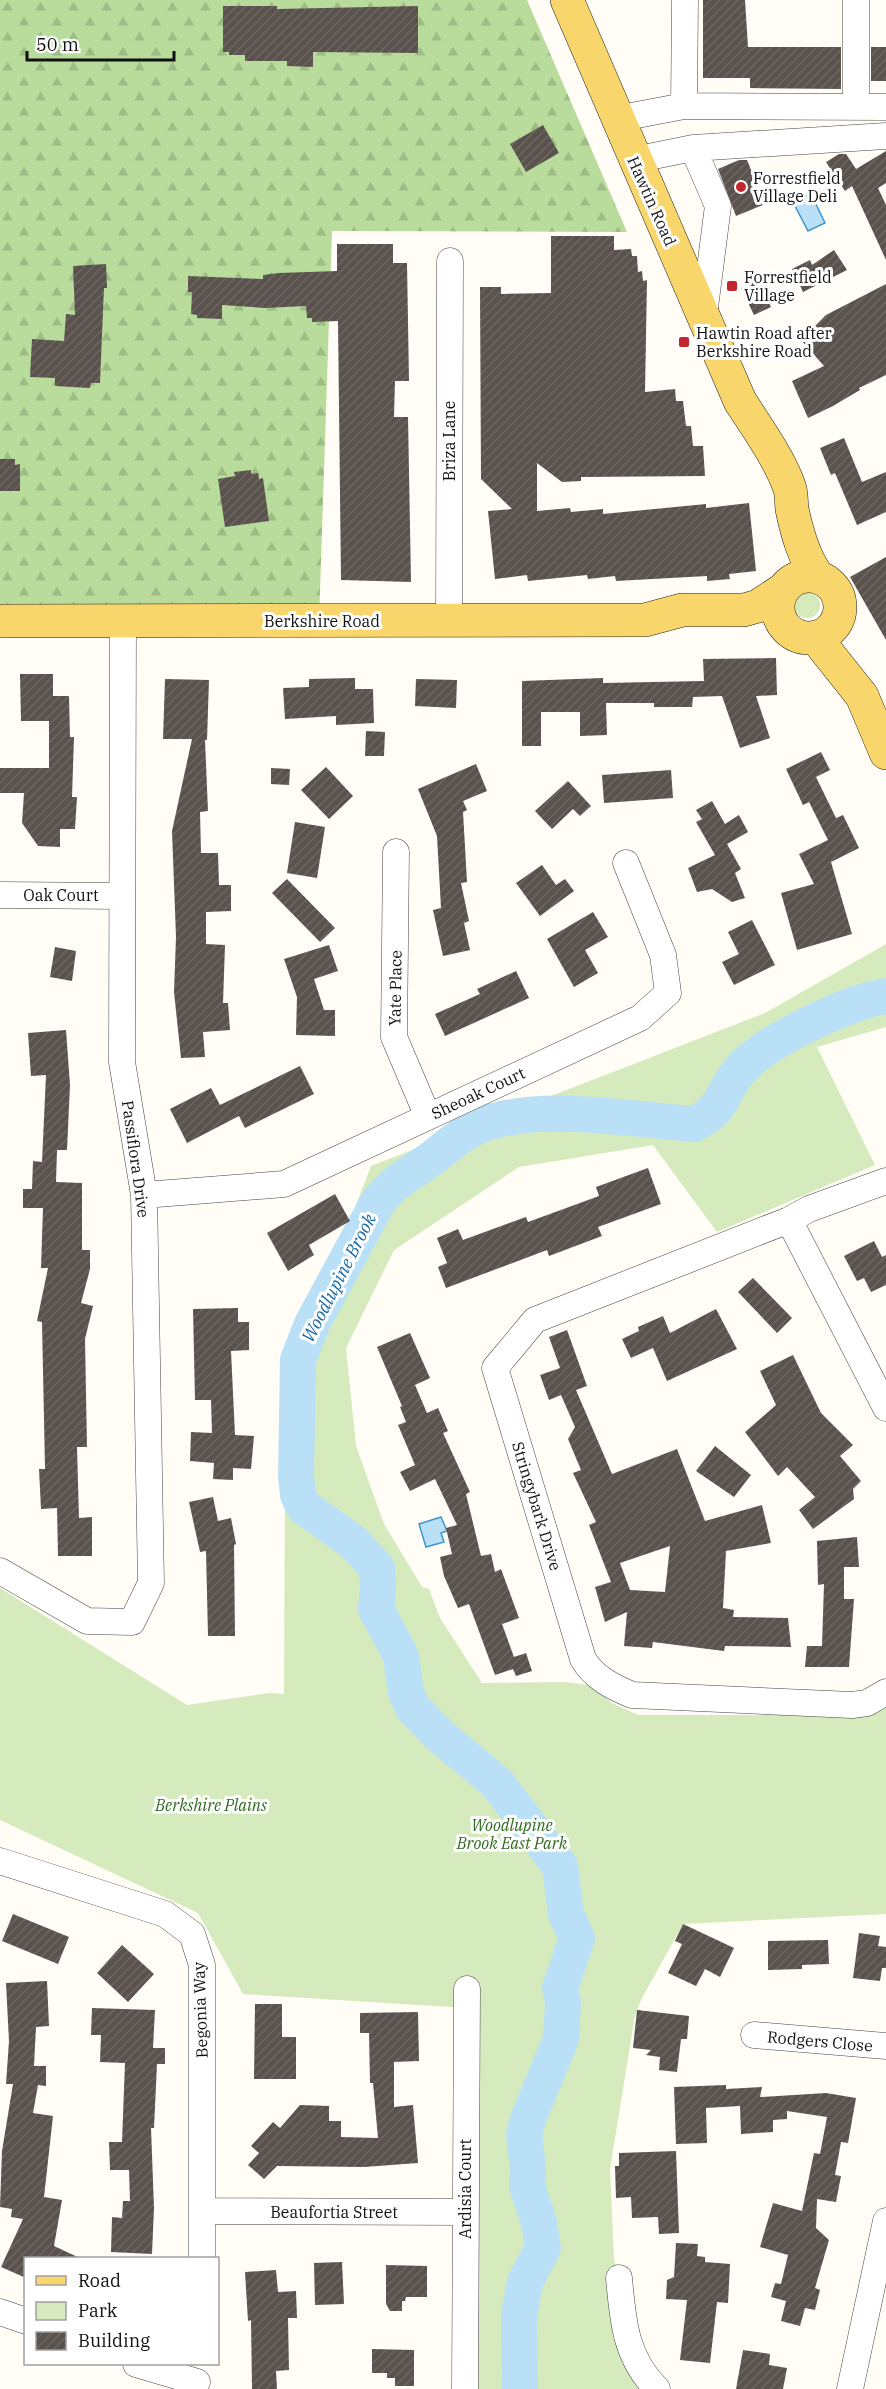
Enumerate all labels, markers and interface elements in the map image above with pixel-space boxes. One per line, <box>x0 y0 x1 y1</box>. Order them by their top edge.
scale bar <box>27 24 174 62</box>
text: 50 m <box>36 33 79 56</box>
street label: Hawtin Road <box>623 153 681 249</box>
place label: Forrestfield Village Deli <box>753 168 841 206</box>
marker: Forrestfield Village Deli <box>734 180 748 194</box>
place label: Forrestfield Village <box>744 267 832 305</box>
marker: Forrestfield Village <box>725 279 739 293</box>
place label: Hawtin Road after Berkshire Road <box>696 323 832 361</box>
marker: Hawtin Road after Berkshire Road <box>677 335 691 349</box>
street label: Briza Lane <box>439 401 459 481</box>
street label: Berkshire Road <box>264 611 380 631</box>
street label: Oak Court <box>23 885 99 905</box>
street label: Yate Place <box>384 950 406 1026</box>
street label: Sheoak Court <box>428 1062 528 1123</box>
street label: Passiflora Drive <box>118 1099 154 1219</box>
water label: Woodlupine Brook <box>296 1209 381 1346</box>
street label: Stringybark Drive <box>508 1439 566 1573</box>
park label: Berkshire Plains <box>154 1795 267 1815</box>
park label: Woodlupine Brook East Park <box>456 1815 568 1853</box>
street label: Begonia Way <box>188 1961 212 2058</box>
street label: Rodgers Close <box>766 2026 874 2056</box>
street label: Ardisia Court <box>455 2139 475 2239</box>
street label: Beaufortia Street <box>270 2202 398 2222</box>
legend <box>24 2257 219 2365</box>
text: Road <box>78 2269 121 2292</box>
text: Park <box>78 2299 118 2322</box>
text: Building <box>78 2329 150 2352</box>

